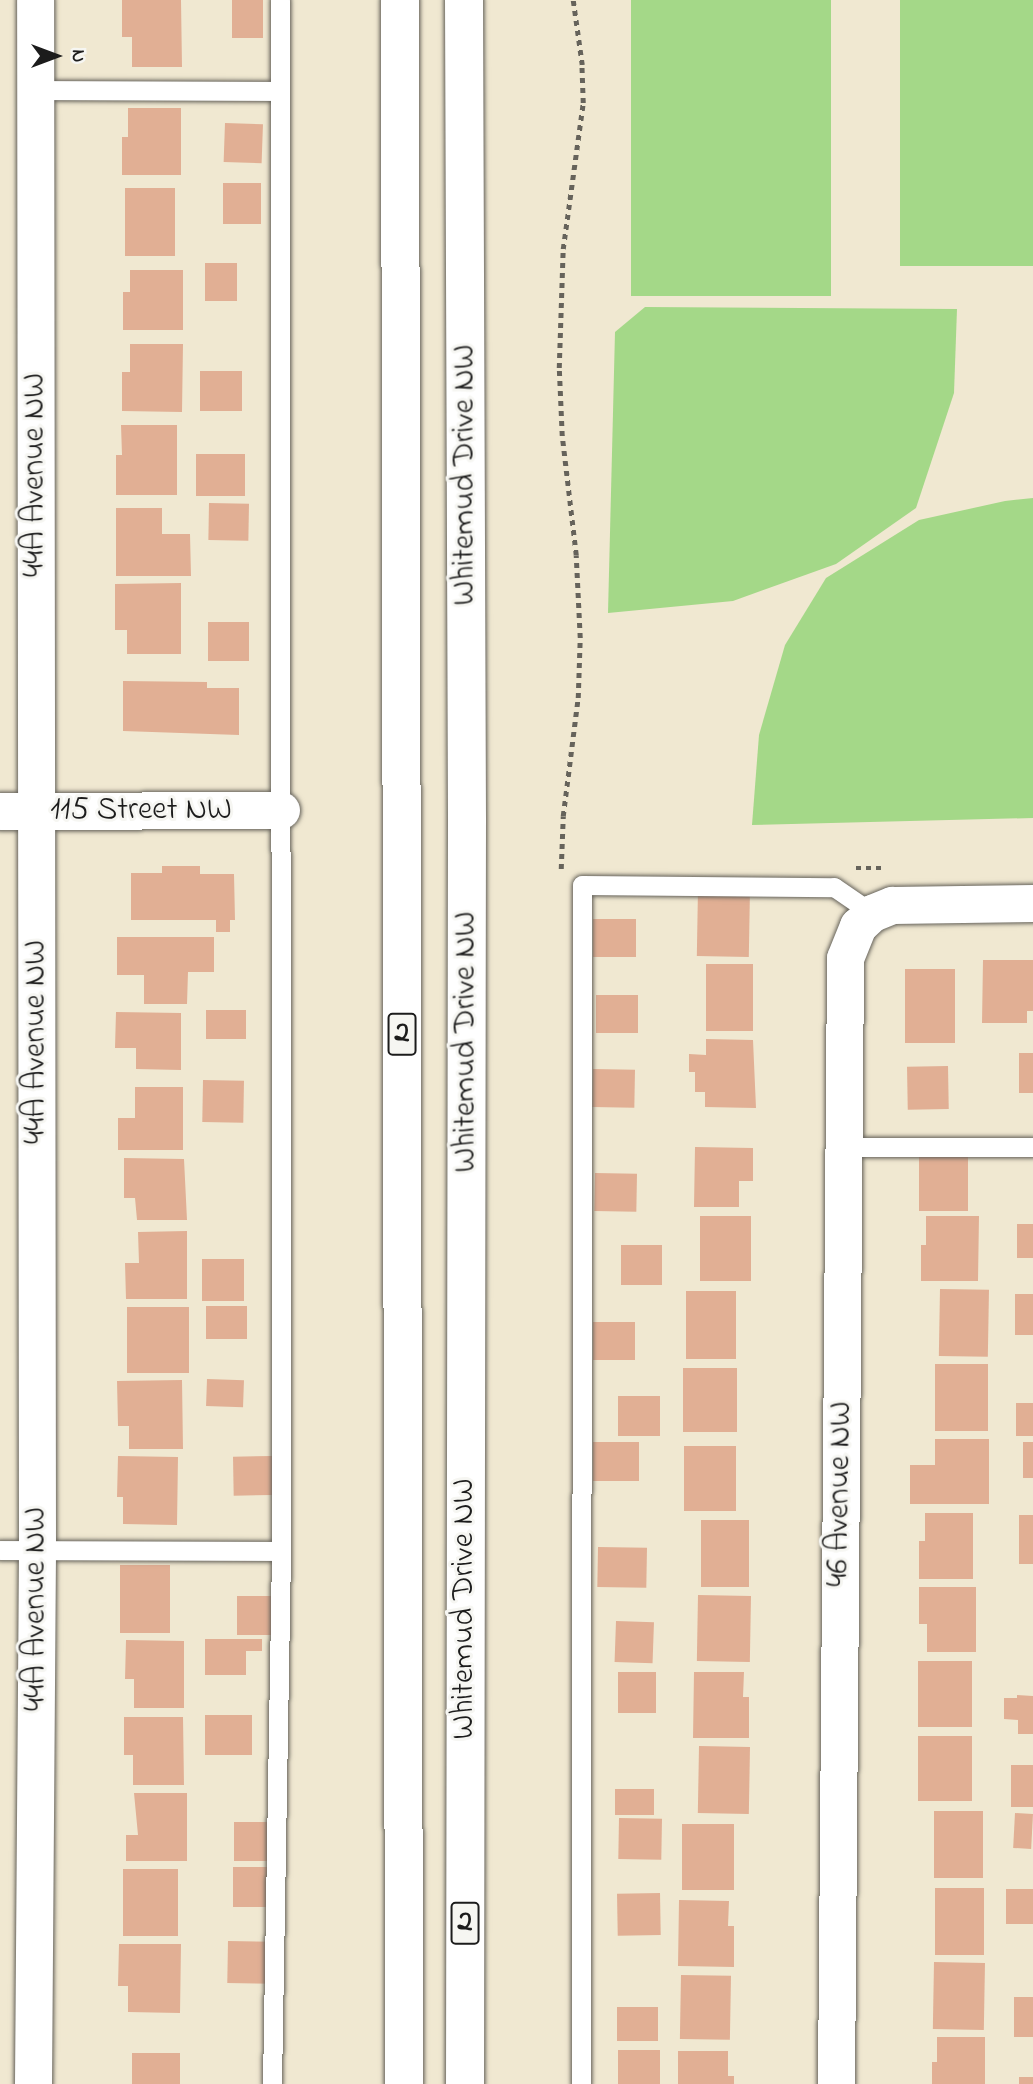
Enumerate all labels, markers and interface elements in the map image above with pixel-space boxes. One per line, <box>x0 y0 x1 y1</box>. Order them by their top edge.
north arrow <box>21 21 91 91</box>
text: N <box>64 50 91 62</box>
street label: Whitemud Drive NW <box>447 344 485 606</box>
street label: 44A Avenue NW <box>17 373 55 577</box>
street label: 115 Street NW <box>50 792 232 830</box>
street label: Whitemud Drive NW <box>448 911 486 1173</box>
street label: 44A Avenue NW <box>18 940 56 1144</box>
road number: 2 <box>386 1008 418 1060</box>
street label: 46 Avenue NW <box>820 1401 862 1587</box>
street label: Whitemud Drive NW <box>446 1478 484 1740</box>
street label: 44A Avenue NW <box>18 1507 56 1711</box>
road number: 2 <box>449 1896 481 1950</box>

